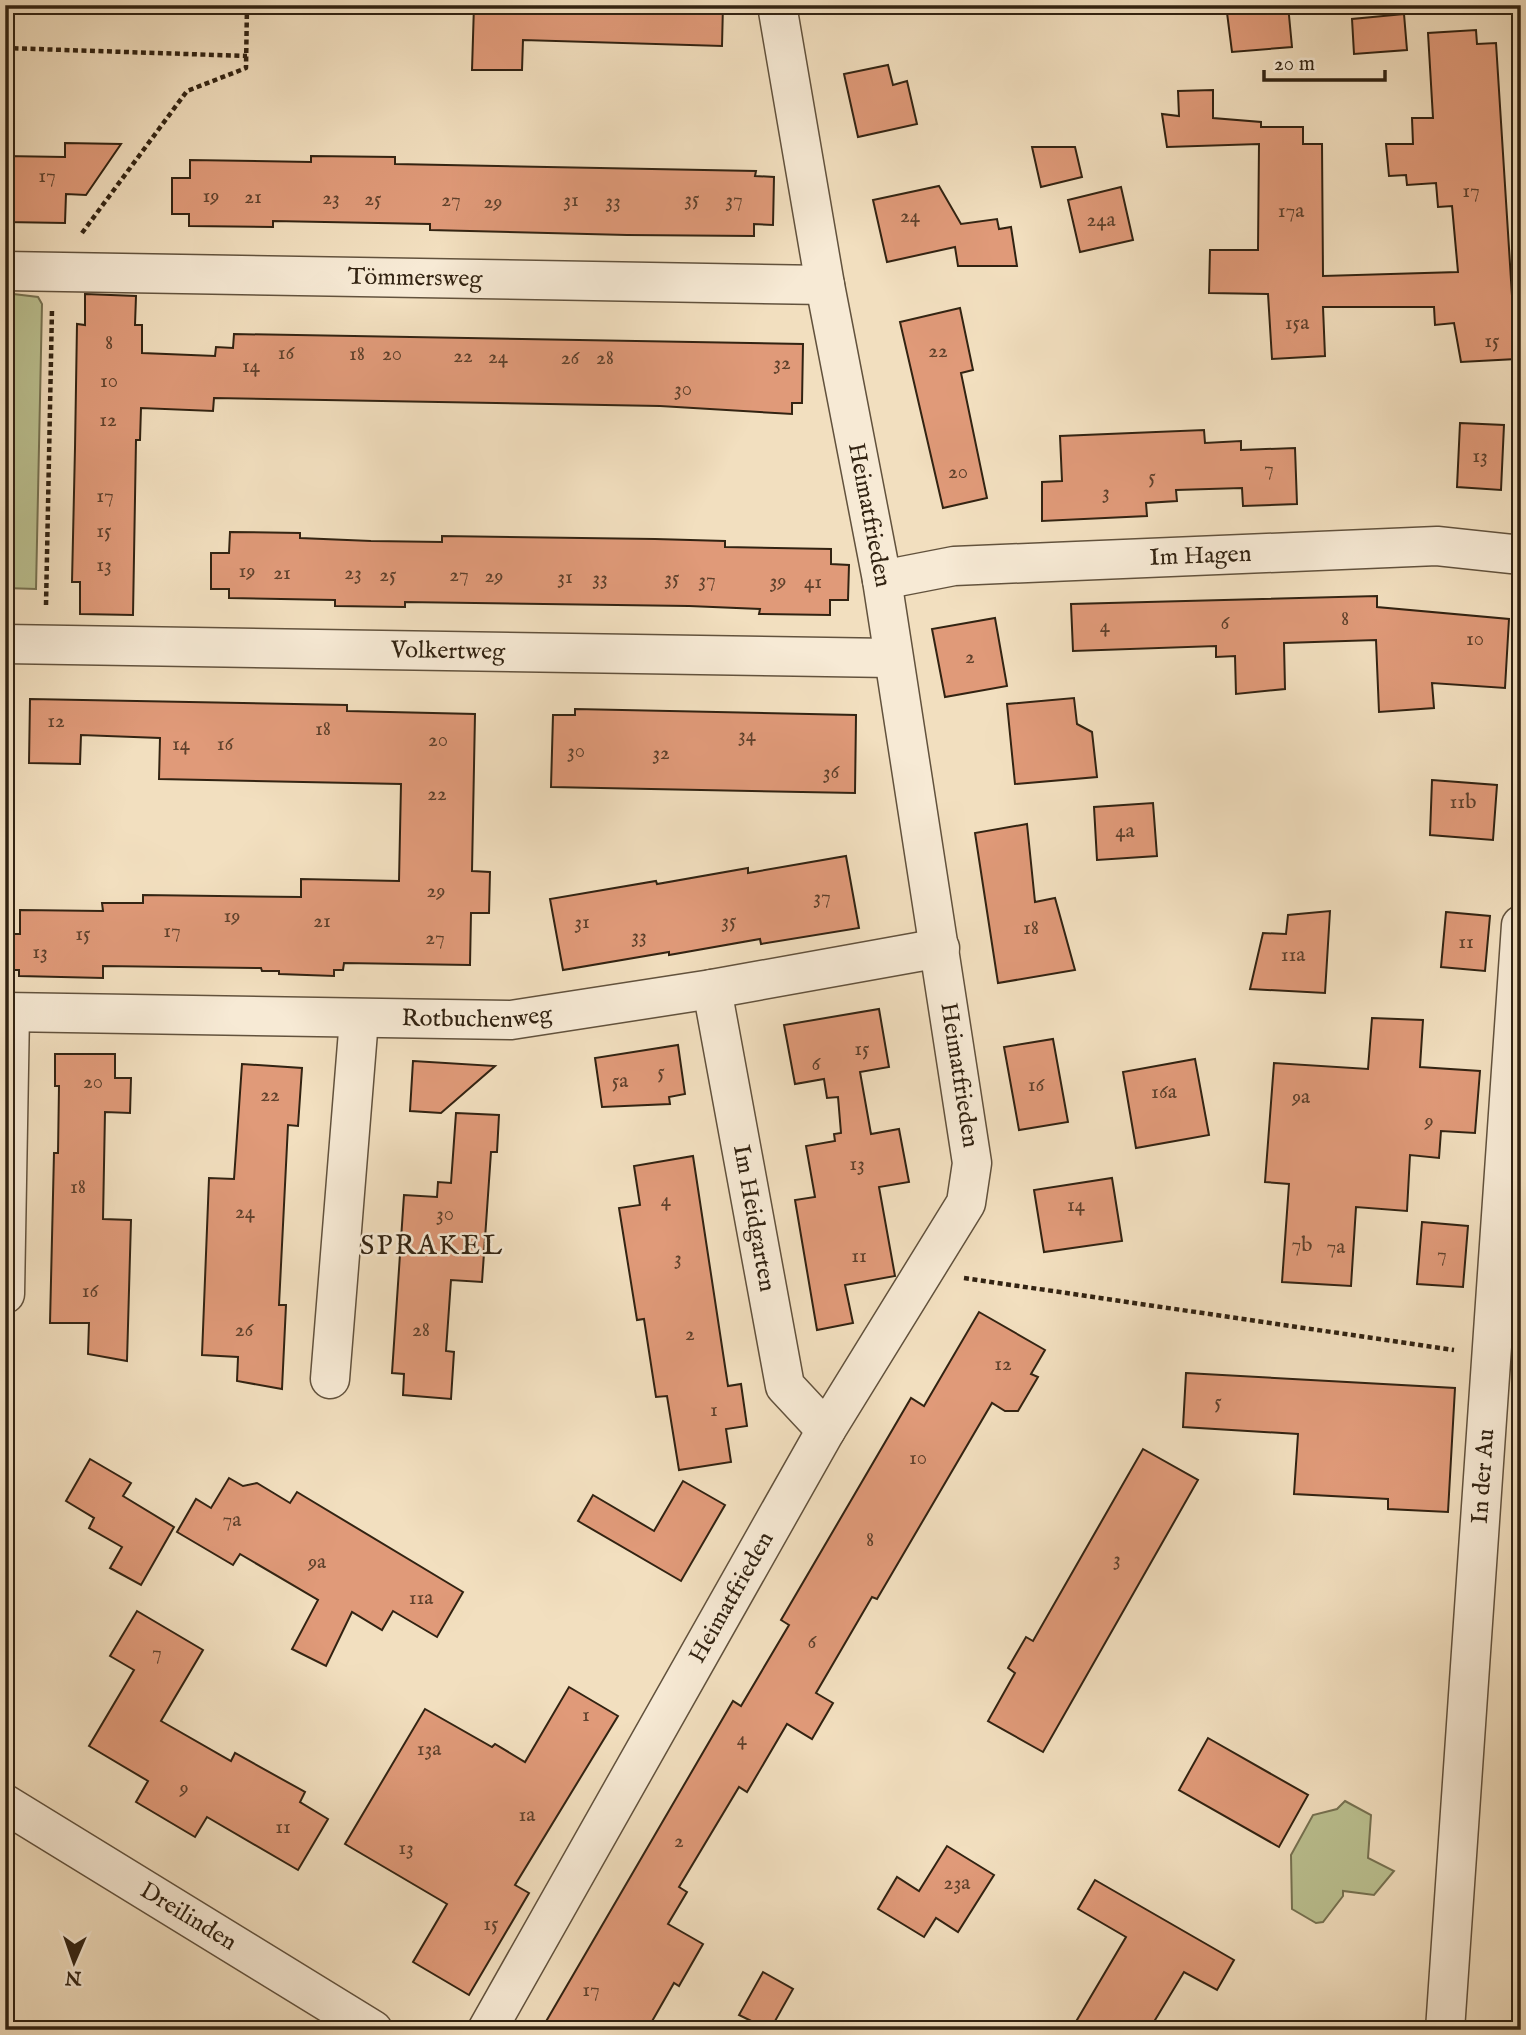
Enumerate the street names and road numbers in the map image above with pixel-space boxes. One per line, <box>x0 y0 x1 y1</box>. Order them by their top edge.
street label: Tömmersweg <box>347 261 484 295</box>
street label: Heimatfrieden <box>840 440 898 590</box>
street label: Im Hagen <box>1149 538 1252 573</box>
street label: Volkertweg <box>390 635 506 667</box>
street label: Rotbuchenweg <box>401 998 555 1036</box>
street label: Heimatfrieden <box>932 1000 986 1150</box>
street label: Im Heidgarten <box>725 1142 783 1294</box>
street label: In der Au <box>1464 1428 1502 1525</box>
street label: Heimatfrieden <box>682 1526 781 1669</box>
street label: Dreilinden <box>134 1875 242 1958</box>

